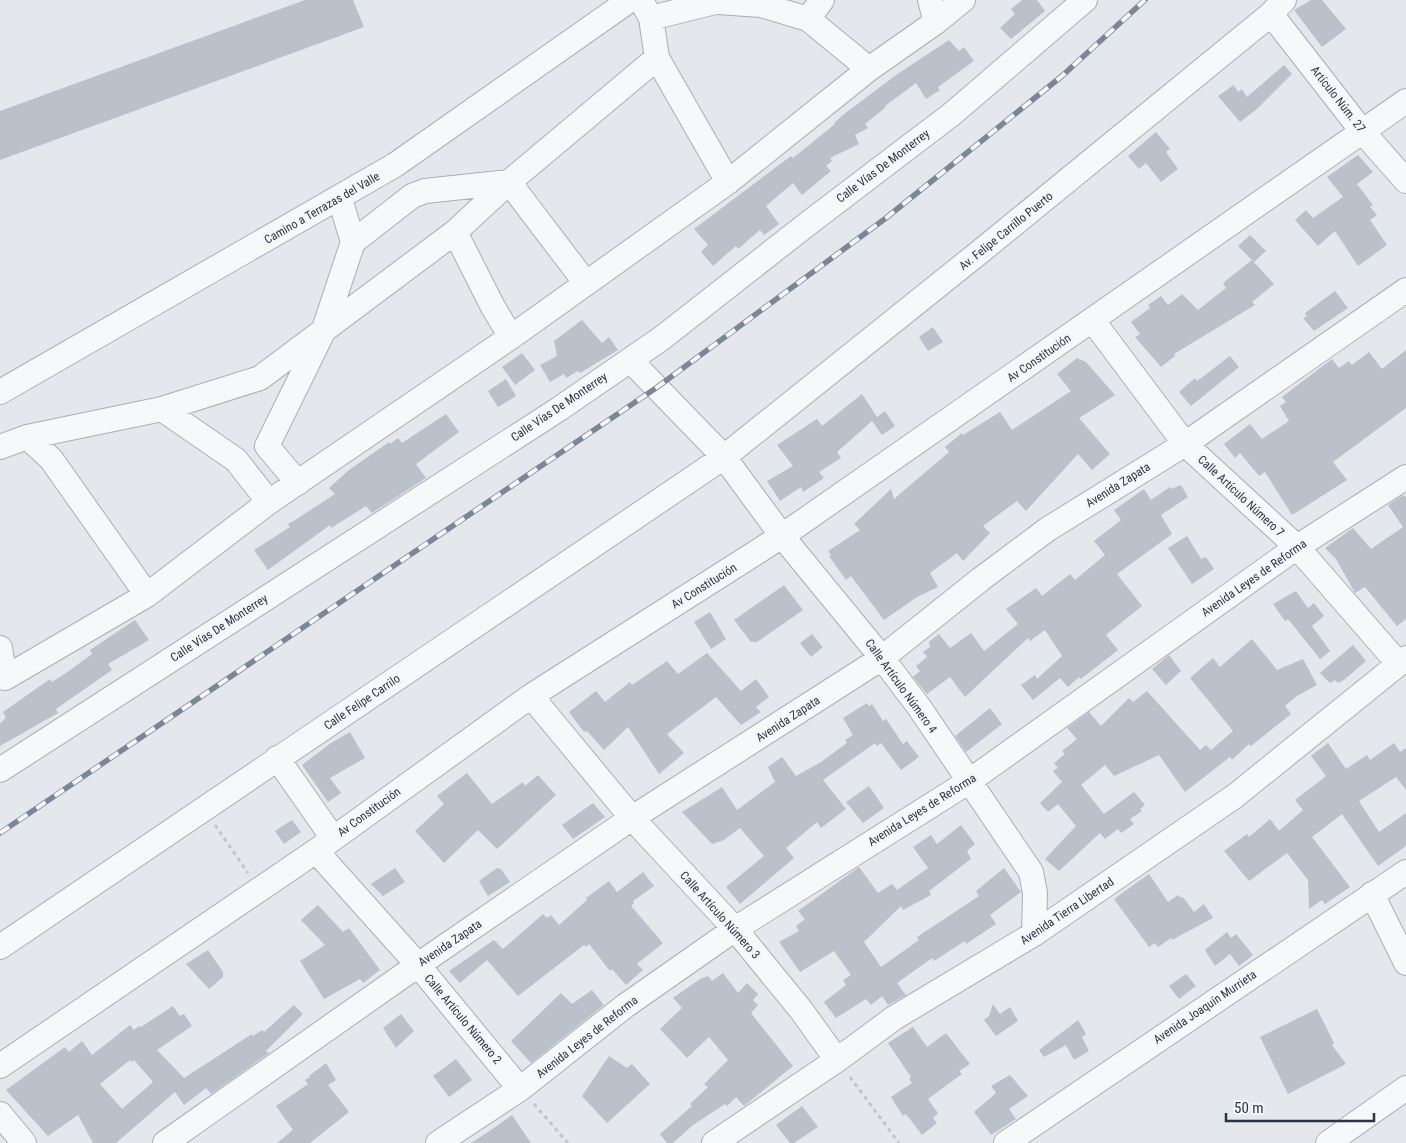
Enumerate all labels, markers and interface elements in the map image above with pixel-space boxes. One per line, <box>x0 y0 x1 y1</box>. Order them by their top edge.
street label: Artículo Núm. 27 <box>1308 63 1368 135</box>
street label: Calle Vías De Monterrey <box>834 126 932 206</box>
street label: Camino a Terrazas del Valle <box>262 169 383 247</box>
street label: Av. Felipe Carrillo Puerto <box>956 189 1056 273</box>
street label: Av Constitución <box>1005 331 1074 385</box>
street label: Calle Vías De Monterrey <box>508 370 610 444</box>
street label: Calle Artículo Número 7 <box>1195 452 1287 540</box>
street label: Avenida Zapata <box>1083 460 1153 510</box>
street label: Avenida Leyes de Reforma <box>1199 536 1309 620</box>
street label: Av Constitución <box>669 560 739 612</box>
street label: Calle Vías De Monterrey <box>168 591 270 665</box>
street label: Calle Artículo Número 4 <box>862 636 940 736</box>
street label: Calle Felipe Carrilo <box>321 671 403 733</box>
street label: Avenida Zapata <box>753 693 823 745</box>
street label: Avenida Leyes de Reforma <box>865 771 979 849</box>
street label: Av Constitución <box>335 784 403 840</box>
street label: Calle Artículo Número 3 <box>677 868 763 962</box>
street label: Avenida Tierra Libertad <box>1018 875 1116 947</box>
street label: Avenida Zapata <box>416 917 485 969</box>
street label: Avenida Joaquín Murrieta <box>1151 967 1259 1047</box>
street label: Calle Artículo Número 2 <box>421 971 505 1067</box>
street label: Avenida Leyes de Reforma <box>533 993 641 1081</box>
scale bar <box>1226 1090 1374 1122</box>
text: 50 m <box>1234 1099 1264 1117</box>

